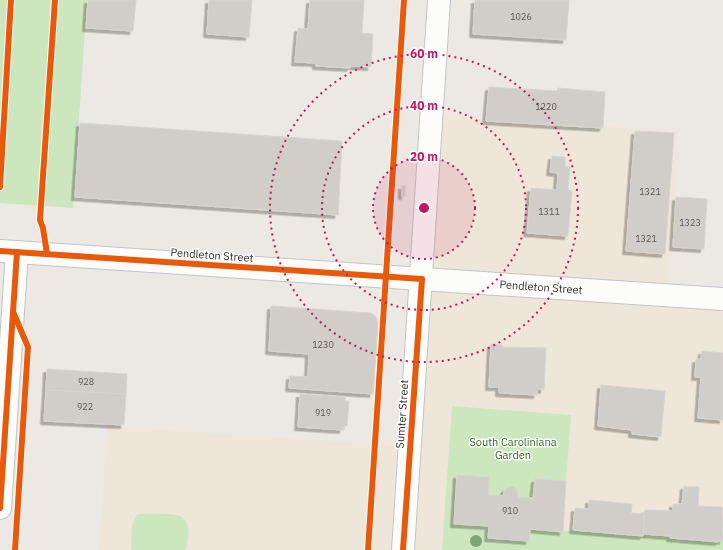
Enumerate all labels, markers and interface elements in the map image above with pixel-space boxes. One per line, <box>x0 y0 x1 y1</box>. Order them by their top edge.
house number: 1026 <box>510 11 532 22</box>
text: 60 m <box>410 46 438 61</box>
text: 40 m <box>410 98 438 113</box>
house number: 1220 <box>535 101 557 112</box>
text: 20 m <box>410 149 438 164</box>
house number: 1321 <box>639 186 661 197</box>
centre of rings <box>417 201 431 215</box>
house number: 1311 <box>538 206 560 217</box>
house number: 1323 <box>679 217 701 228</box>
house number: 1321 <box>635 233 657 244</box>
street label: Pendleton Street <box>170 245 254 265</box>
street label: Pendleton Street <box>499 277 583 297</box>
house number: 1230 <box>312 339 334 350</box>
house number: 928 <box>78 376 94 387</box>
street label: Sumter Street <box>393 379 411 449</box>
house number: 922 <box>77 401 93 412</box>
house number: 919 <box>315 407 331 418</box>
park label: South Caroliniana Garden <box>469 435 557 462</box>
house number: 910 <box>502 505 518 516</box>

